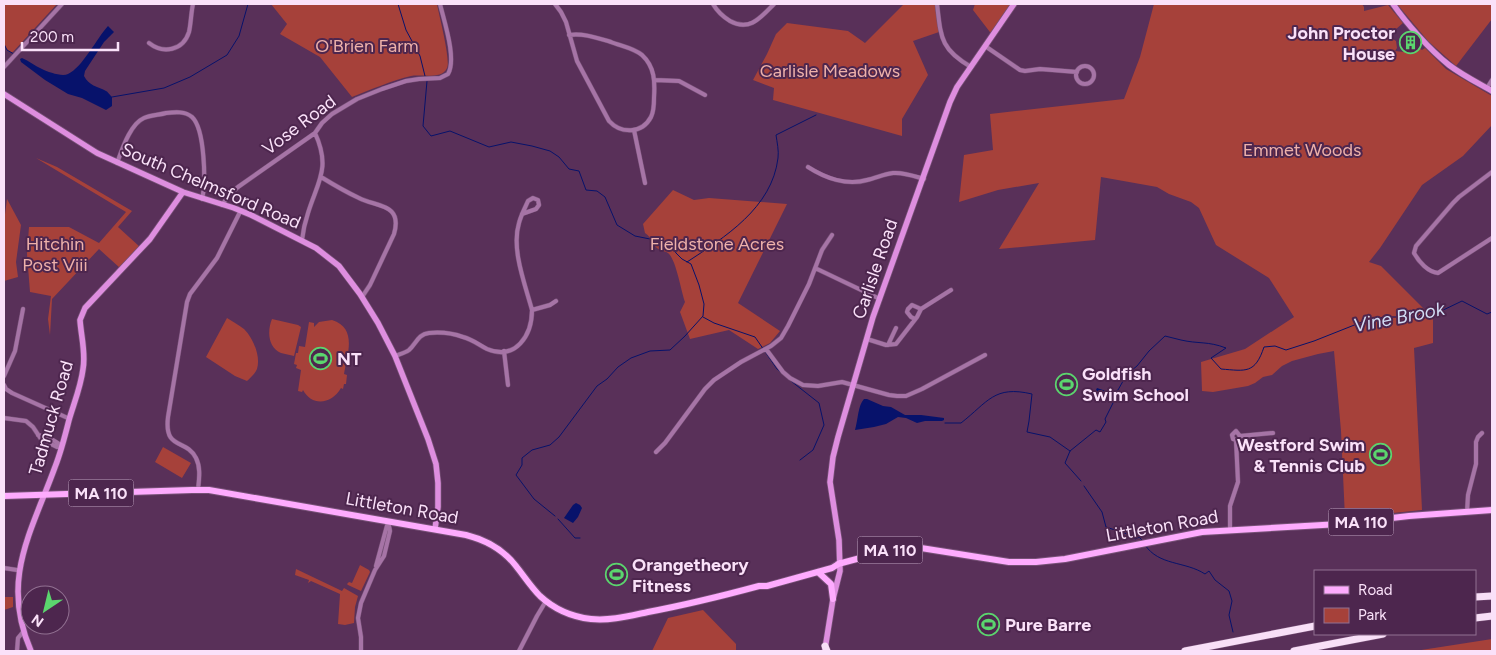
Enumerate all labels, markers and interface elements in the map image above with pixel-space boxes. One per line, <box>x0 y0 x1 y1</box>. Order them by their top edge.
scale bar <box>22 20 119 52</box>
place label: John Proctor House <box>1288 22 1395 65</box>
text: 200 m <box>30 28 74 46</box>
building icon: John Proctor House <box>1399 31 1423 55</box>
park label: O'Brien Farm <box>315 35 419 57</box>
park label: Carlisle Meadows <box>760 60 900 82</box>
street label: Vose Road <box>258 90 340 160</box>
street label: South Chelmsford Road <box>118 138 304 234</box>
park label: Emmet Woods <box>1243 139 1361 161</box>
street label: Carlisle Road <box>848 216 902 322</box>
park label: Hitchin Post Viii <box>22 233 88 276</box>
park label: Fieldstone Acres <box>650 233 784 255</box>
water label: Vine Brook <box>1351 297 1447 337</box>
sports icon: NT <box>309 347 333 371</box>
place label: NT <box>337 348 362 370</box>
street label: Tadmuck Road <box>24 358 78 478</box>
place label: Goldfish Swim School <box>1082 363 1189 406</box>
sports icon: Goldfish Swim School <box>1054 372 1078 396</box>
place label: Westford Swim & Tennis Club <box>1237 434 1365 477</box>
sports icon: Westford Swim & Tennis Club <box>1369 443 1393 467</box>
road number: MA 110 <box>68 479 134 506</box>
street label: Littleton Road <box>344 487 460 529</box>
street label: Littleton Road <box>1104 505 1220 547</box>
road number: MA 110 <box>1328 508 1394 536</box>
road number: MA 110 <box>858 536 922 564</box>
place label: Orangetheory Fitness <box>632 554 749 597</box>
sports icon: Orangetheory Fitness <box>604 563 628 587</box>
legend <box>1314 570 1476 635</box>
text: Road <box>1358 581 1393 599</box>
north arrow <box>20 585 70 635</box>
text: Park <box>1358 606 1387 624</box>
text: N <box>29 610 47 630</box>
sports icon: Pure Barre <box>977 613 1001 637</box>
place label: Pure Barre <box>1005 614 1091 636</box>

